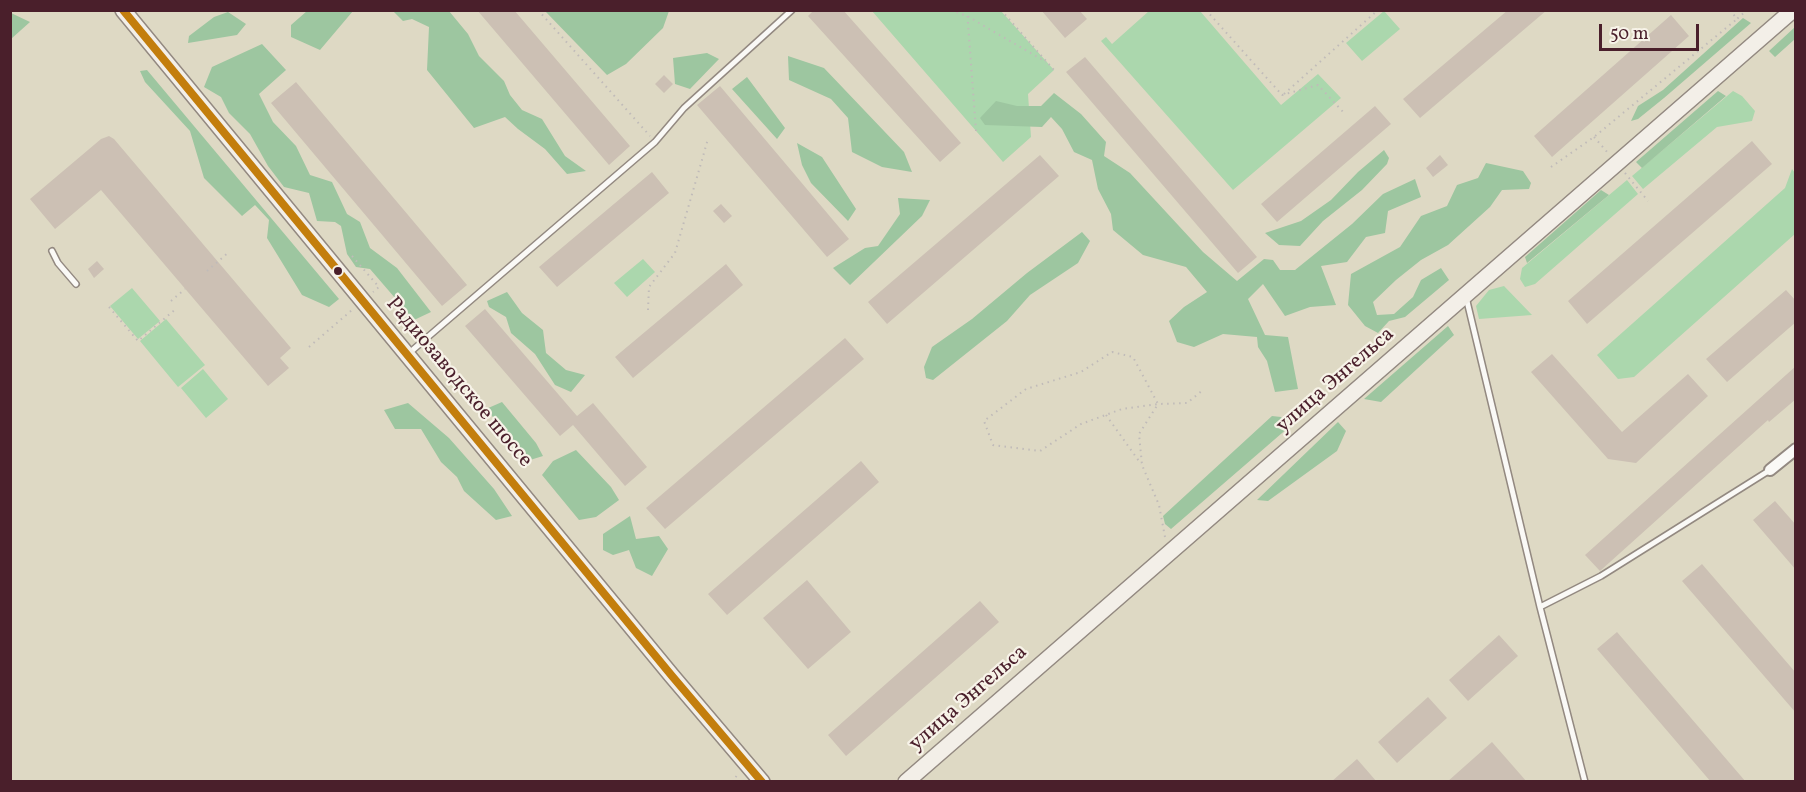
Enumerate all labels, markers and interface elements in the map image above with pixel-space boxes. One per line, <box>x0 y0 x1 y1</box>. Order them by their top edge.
scale bar <box>1602 12 1702 50</box>
text: 50 m <box>1610 22 1649 47</box>
unlabelled marker <box>332 265 344 277</box>
street label: Радиозаводское шоссе <box>379 293 537 473</box>
street label: улица Энгельса <box>1272 323 1400 439</box>
street label: улица Энгельса <box>905 641 1033 757</box>

